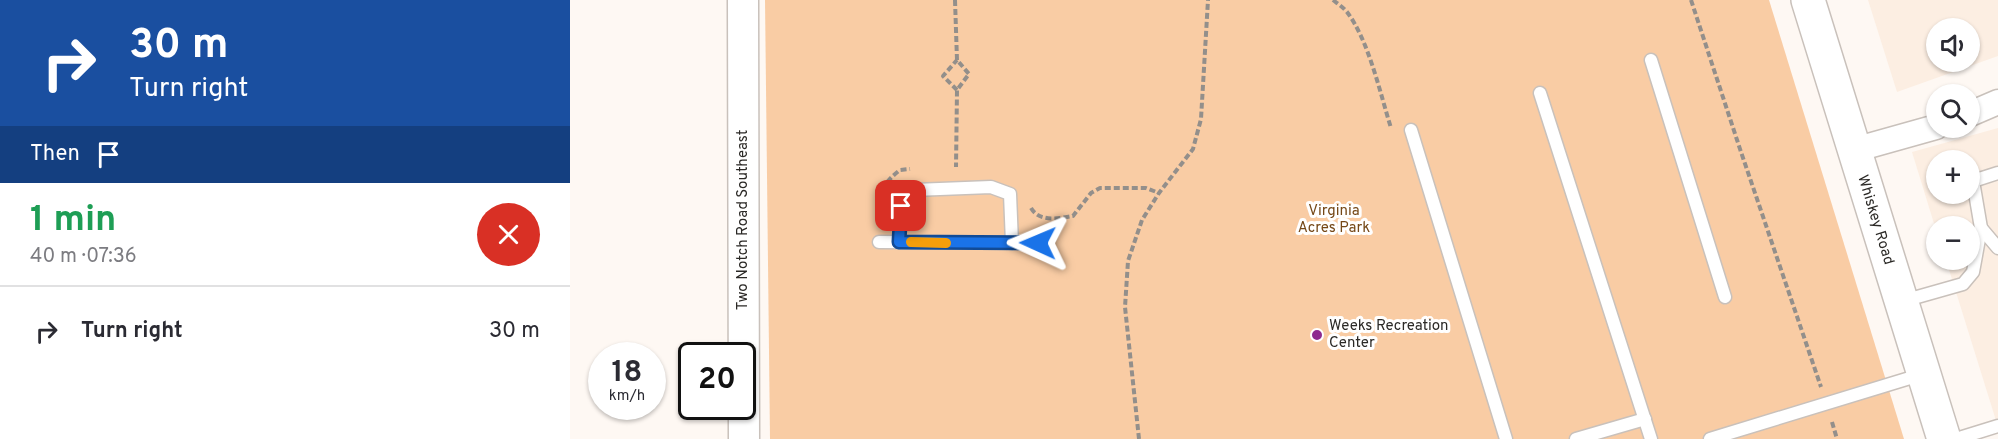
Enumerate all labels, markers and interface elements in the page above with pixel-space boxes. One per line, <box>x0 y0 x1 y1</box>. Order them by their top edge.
map controls <box>1926 18 1980 270</box>
button: sound <box>1926 18 1980 72</box>
text: 30 m <box>129 20 228 73</box>
icon: right <box>30 24 108 102</box>
text: Turn right <box>129 72 248 106</box>
button: search <box>1926 84 1980 138</box>
street label: Two Notch Road Southeast <box>734 130 753 310</box>
icon: arrive <box>92 138 125 171</box>
text: Then <box>30 141 80 168</box>
button: + <box>1926 150 1980 204</box>
street label: Whiskey Road <box>1852 173 1898 267</box>
pin <box>875 180 926 231</box>
icon: arrive <box>884 189 917 222</box>
text: 1 min <box>30 198 116 244</box>
park label: Virginia Acres Park <box>1298 202 1370 238</box>
button: close <box>477 203 540 266</box>
position arrow <box>1006 211 1070 275</box>
button: − <box>1926 216 1980 270</box>
text: 40 m · 07:36 <box>30 244 137 270</box>
icon: right <box>30 315 63 348</box>
place label: Weeks Recreation Center <box>1329 317 1448 353</box>
text: Turn right <box>81 318 183 345</box>
text: 30 m <box>489 318 540 345</box>
marker: Weeks Recreation Center <box>1310 328 1324 342</box>
speed limit sign: 20 <box>678 342 756 420</box>
text: 18 <box>612 355 642 392</box>
text: km/h <box>609 387 645 406</box>

